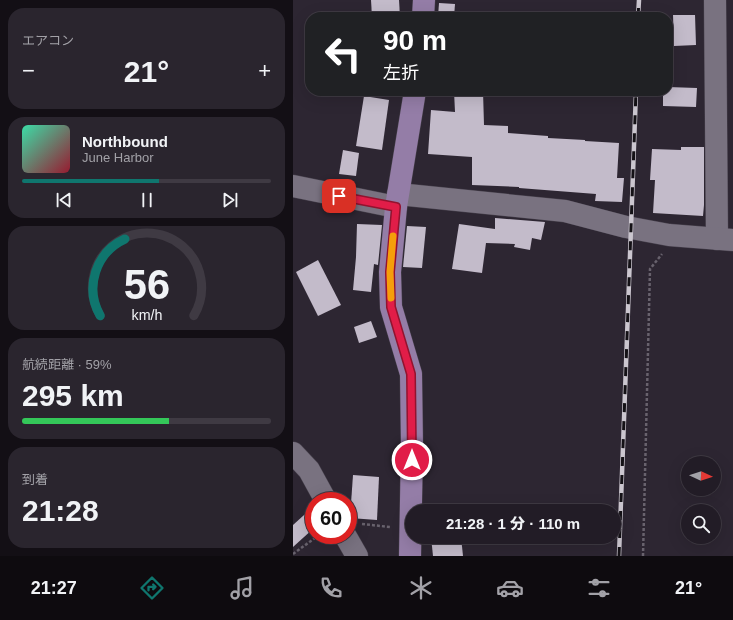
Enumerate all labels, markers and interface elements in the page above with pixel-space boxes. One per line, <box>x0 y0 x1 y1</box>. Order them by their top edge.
text: 90 m <box>383 25 447 56</box>
icon: left <box>317 28 369 80</box>
text: エアコン <box>22 33 74 48</box>
text: 21° <box>124 55 169 88</box>
text: − <box>22 58 35 83</box>
text: + <box>258 58 271 83</box>
text: 左折 <box>383 63 419 83</box>
text: Northbound <box>82 133 168 150</box>
text: June Harbor <box>82 150 154 165</box>
pin <box>322 179 356 213</box>
icon: arrive <box>328 185 350 207</box>
icon: previous <box>53 189 75 211</box>
icon: pause <box>136 189 158 211</box>
icon: next <box>219 189 241 211</box>
text: 56 <box>123 261 170 308</box>
text: km/h <box>131 307 162 323</box>
text: 航続距離 · 59% <box>22 357 112 372</box>
text: 295 km <box>22 379 124 412</box>
position arrow <box>391 439 433 481</box>
north arrow <box>681 456 721 496</box>
map controls <box>681 456 721 544</box>
text: 到着 <box>22 472 48 487</box>
speed limit sign: 60 <box>305 492 357 544</box>
text: 21:28 <box>22 494 99 527</box>
button: search <box>681 504 721 544</box>
text: 21:28 · 1 分 · 110 m <box>446 515 580 532</box>
icon: directions <box>138 574 166 602</box>
icon: music <box>228 574 256 602</box>
icon: phone <box>317 574 345 602</box>
icon: climate <box>407 574 435 602</box>
icon: car <box>496 574 524 602</box>
icon: filters <box>585 574 613 602</box>
text: 21:27 <box>31 578 77 598</box>
text: 21° <box>675 578 702 598</box>

